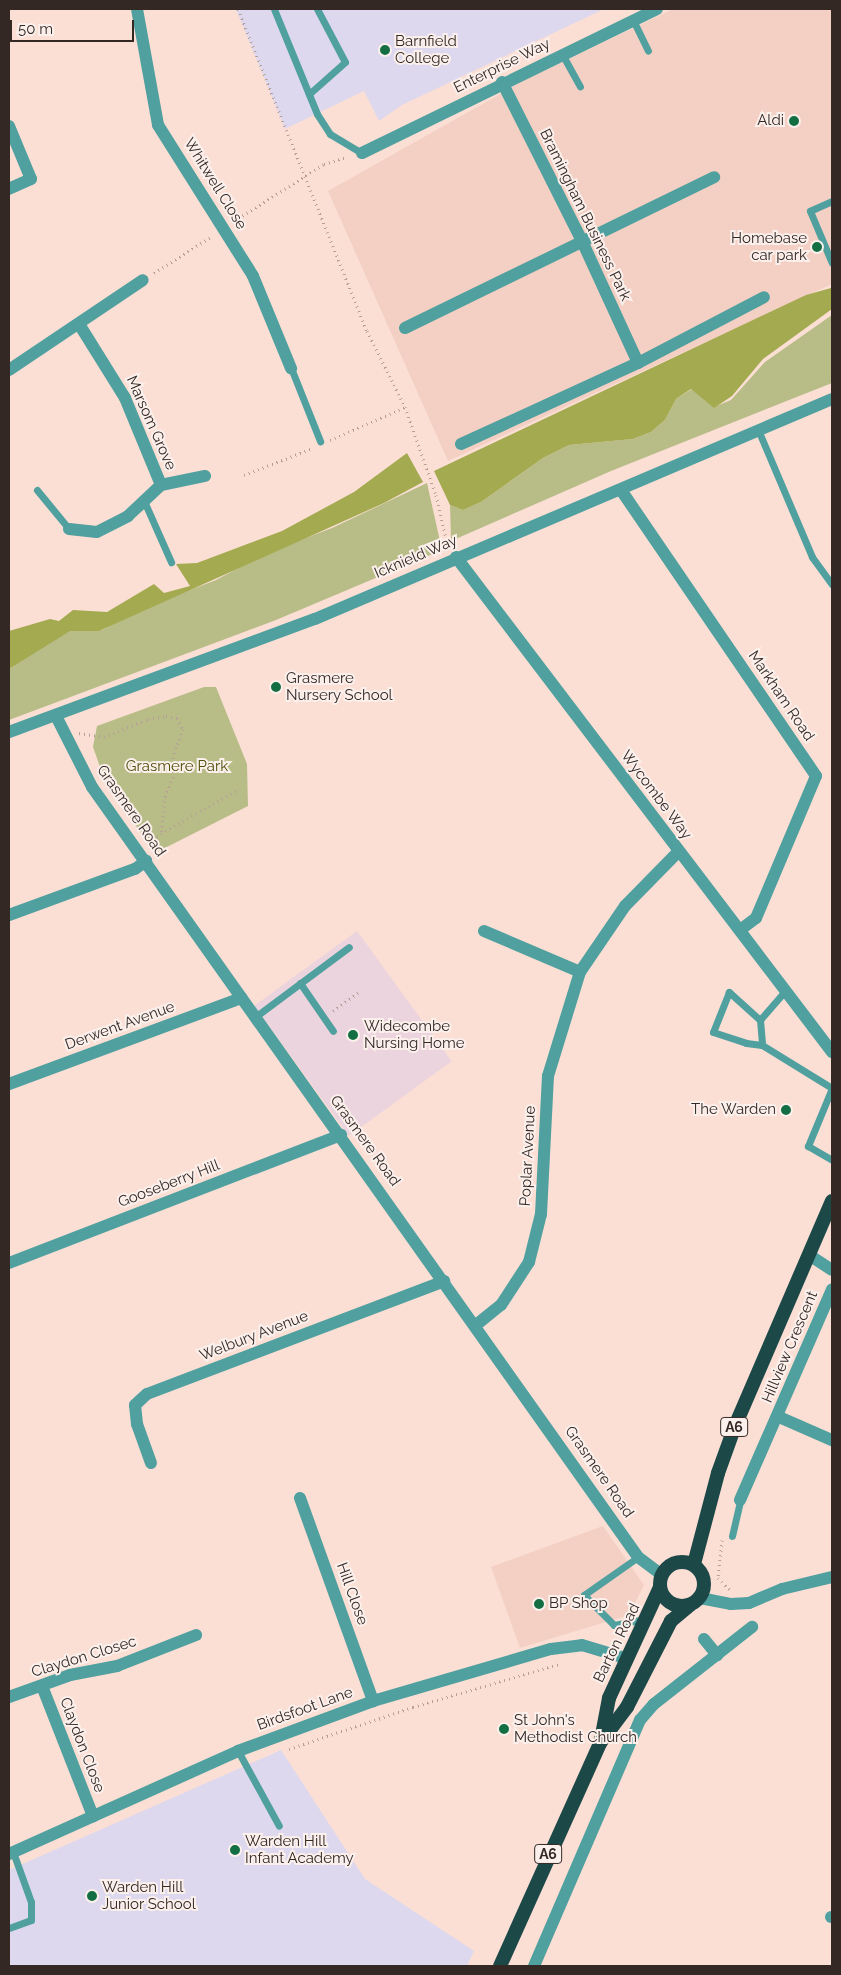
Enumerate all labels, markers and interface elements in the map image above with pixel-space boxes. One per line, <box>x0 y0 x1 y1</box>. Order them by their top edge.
scale bar <box>12 10 136 42</box>
text: 50 m <box>18 20 53 38</box>
place label: Barnfield College <box>395 32 457 67</box>
street label: Enterprise Way <box>451 35 553 97</box>
marker: Barnfield College <box>379 44 391 56</box>
place label: Aldi <box>757 112 784 130</box>
marker: Aldi <box>788 115 800 127</box>
street label: Bramingham Business Park <box>536 126 634 304</box>
street label: Whitwell Close <box>180 135 250 233</box>
place label: Homebase car park <box>731 229 807 264</box>
marker: Homebase car park <box>811 241 823 253</box>
street label: Marsom Grove <box>122 373 180 473</box>
street label: Icknield Way <box>372 531 460 583</box>
street label: Markham Road <box>744 647 818 745</box>
place label: Grasmere Nursery School <box>286 669 393 704</box>
marker: Grasmere Nursery School <box>270 681 282 693</box>
street label: Wycombe Way <box>617 747 695 843</box>
park label: Grasmere Park <box>126 758 228 776</box>
street label: Grasmere Road <box>93 762 169 860</box>
street label: Derwent Avenue <box>63 998 177 1054</box>
place label: Widecombe Nursing Home <box>364 1017 465 1052</box>
marker: Widecombe Nursing Home <box>346 1028 360 1042</box>
street label: Grasmere Road <box>326 1092 404 1190</box>
place label: The Warden <box>690 1101 776 1119</box>
marker: The Warden <box>780 1104 792 1116</box>
street label: Poplar Avenue <box>516 1105 540 1207</box>
street label: Gooseberry Hill <box>116 1156 222 1212</box>
street label: Hillview Crescent <box>758 1288 822 1406</box>
street label: Welbury Avenue <box>197 1307 311 1365</box>
road number: A6 <box>719 1415 749 1438</box>
street label: Grasmere Road <box>561 1423 637 1521</box>
street label: Hill Close <box>332 1560 372 1628</box>
place label: BP Shop <box>549 1595 608 1613</box>
marker: BP Shop <box>533 1598 545 1610</box>
street label: Barton Road <box>590 1600 644 1686</box>
street label: Claydon Closec <box>29 1633 139 1681</box>
street label: Birdsfoot Lane <box>255 1683 355 1735</box>
street label: Claydon Close <box>56 1695 108 1795</box>
place label: St John's Methodist Church <box>514 1711 637 1746</box>
marker: St John's Methodist Church <box>498 1723 510 1735</box>
place label: Warden Hill Infant Academy <box>245 1832 354 1867</box>
road number: A6 <box>533 1842 563 1866</box>
marker: Warden Hill Infant Academy <box>229 1844 241 1856</box>
place label: Warden Hill Junior School <box>102 1878 196 1913</box>
marker: Warden Hill Junior School <box>86 1890 98 1902</box>

